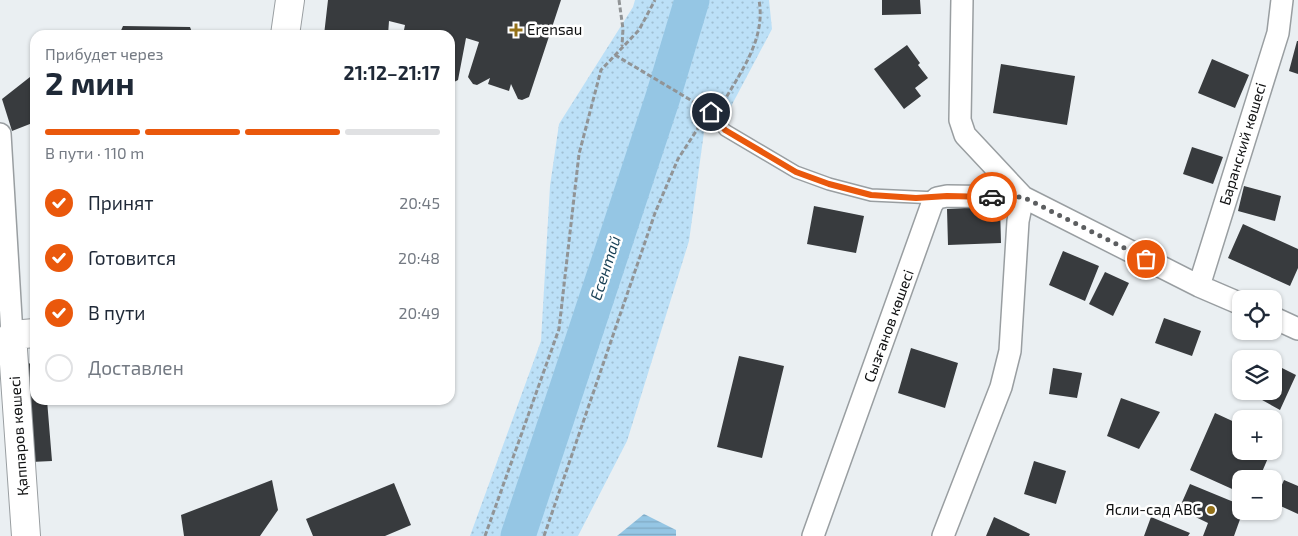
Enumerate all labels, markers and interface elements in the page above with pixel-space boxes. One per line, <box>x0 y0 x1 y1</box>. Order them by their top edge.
place label: Erensau <box>527 20 582 38</box>
marker: Erensau <box>509 23 523 37</box>
text: Прибудет через <box>45 44 163 63</box>
text: 21:12–21:17 <box>344 61 440 84</box>
text: 2 мин <box>45 63 135 101</box>
street label: Баранский көшесі <box>1215 80 1269 207</box>
pin <box>690 91 732 133</box>
icon: home <box>697 98 725 126</box>
text: В пути · 110 m <box>45 143 144 162</box>
courier <box>967 172 1017 222</box>
icon: car <box>978 183 1006 211</box>
icon: check <box>45 189 73 217</box>
text: Принят <box>88 191 154 214</box>
text: 20:45 <box>399 193 440 212</box>
water label: Есентай <box>585 233 624 303</box>
pin <box>1125 238 1167 280</box>
icon: check <box>45 244 73 272</box>
icon: bag <box>1132 245 1160 273</box>
text: Готовится <box>88 246 176 269</box>
text: 20:48 <box>398 248 440 267</box>
street label: Сызғанов көшесі <box>859 267 917 385</box>
map controls <box>1232 290 1282 520</box>
button: locate <box>1232 290 1282 340</box>
icon: check <box>45 299 73 327</box>
text: В пути <box>88 301 146 324</box>
text: 20:49 <box>399 303 440 322</box>
button: layers <box>1232 350 1282 400</box>
text: Доставлен <box>88 356 184 379</box>
street label: Қаппаров көшесі <box>5 376 31 497</box>
button: + <box>1232 410 1282 460</box>
button: − <box>1232 470 1282 520</box>
place label: Ясли-сад ABC <box>1105 500 1201 518</box>
marker: Ясли-сад ABC <box>1205 504 1217 516</box>

